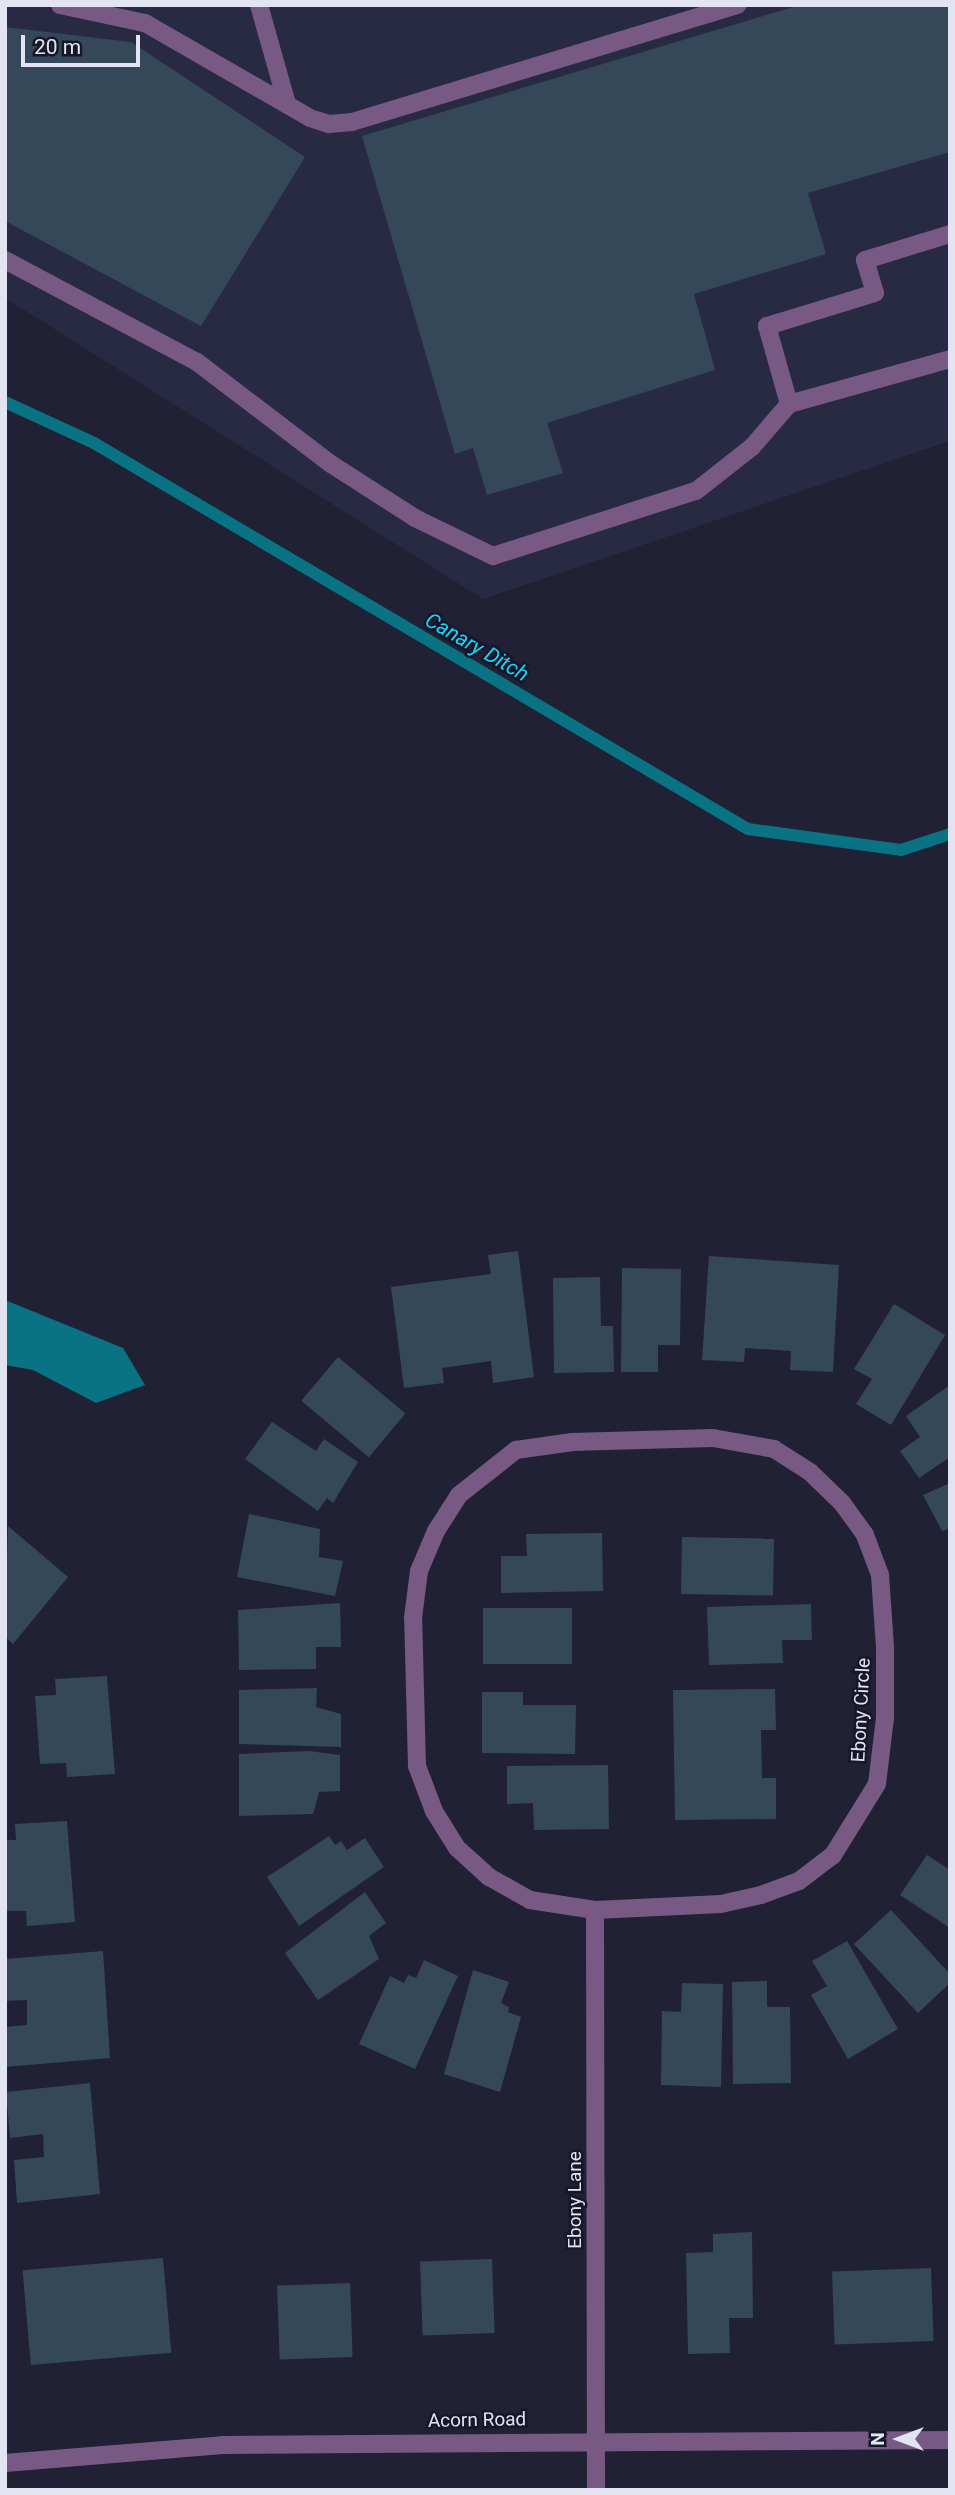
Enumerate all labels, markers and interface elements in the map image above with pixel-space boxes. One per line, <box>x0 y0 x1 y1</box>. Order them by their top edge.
scale bar <box>24 21 144 65</box>
text: 20 m <box>34 35 81 59</box>
water label: Canary Ditch <box>421 607 533 687</box>
street label: Ebony Circle <box>847 1657 875 1763</box>
street label: Ebony Lane <box>564 2151 586 2249</box>
north arrow <box>864 2404 934 2474</box>
street label: Acorn Road <box>428 2408 526 2432</box>
text: N <box>866 2432 889 2446</box>

